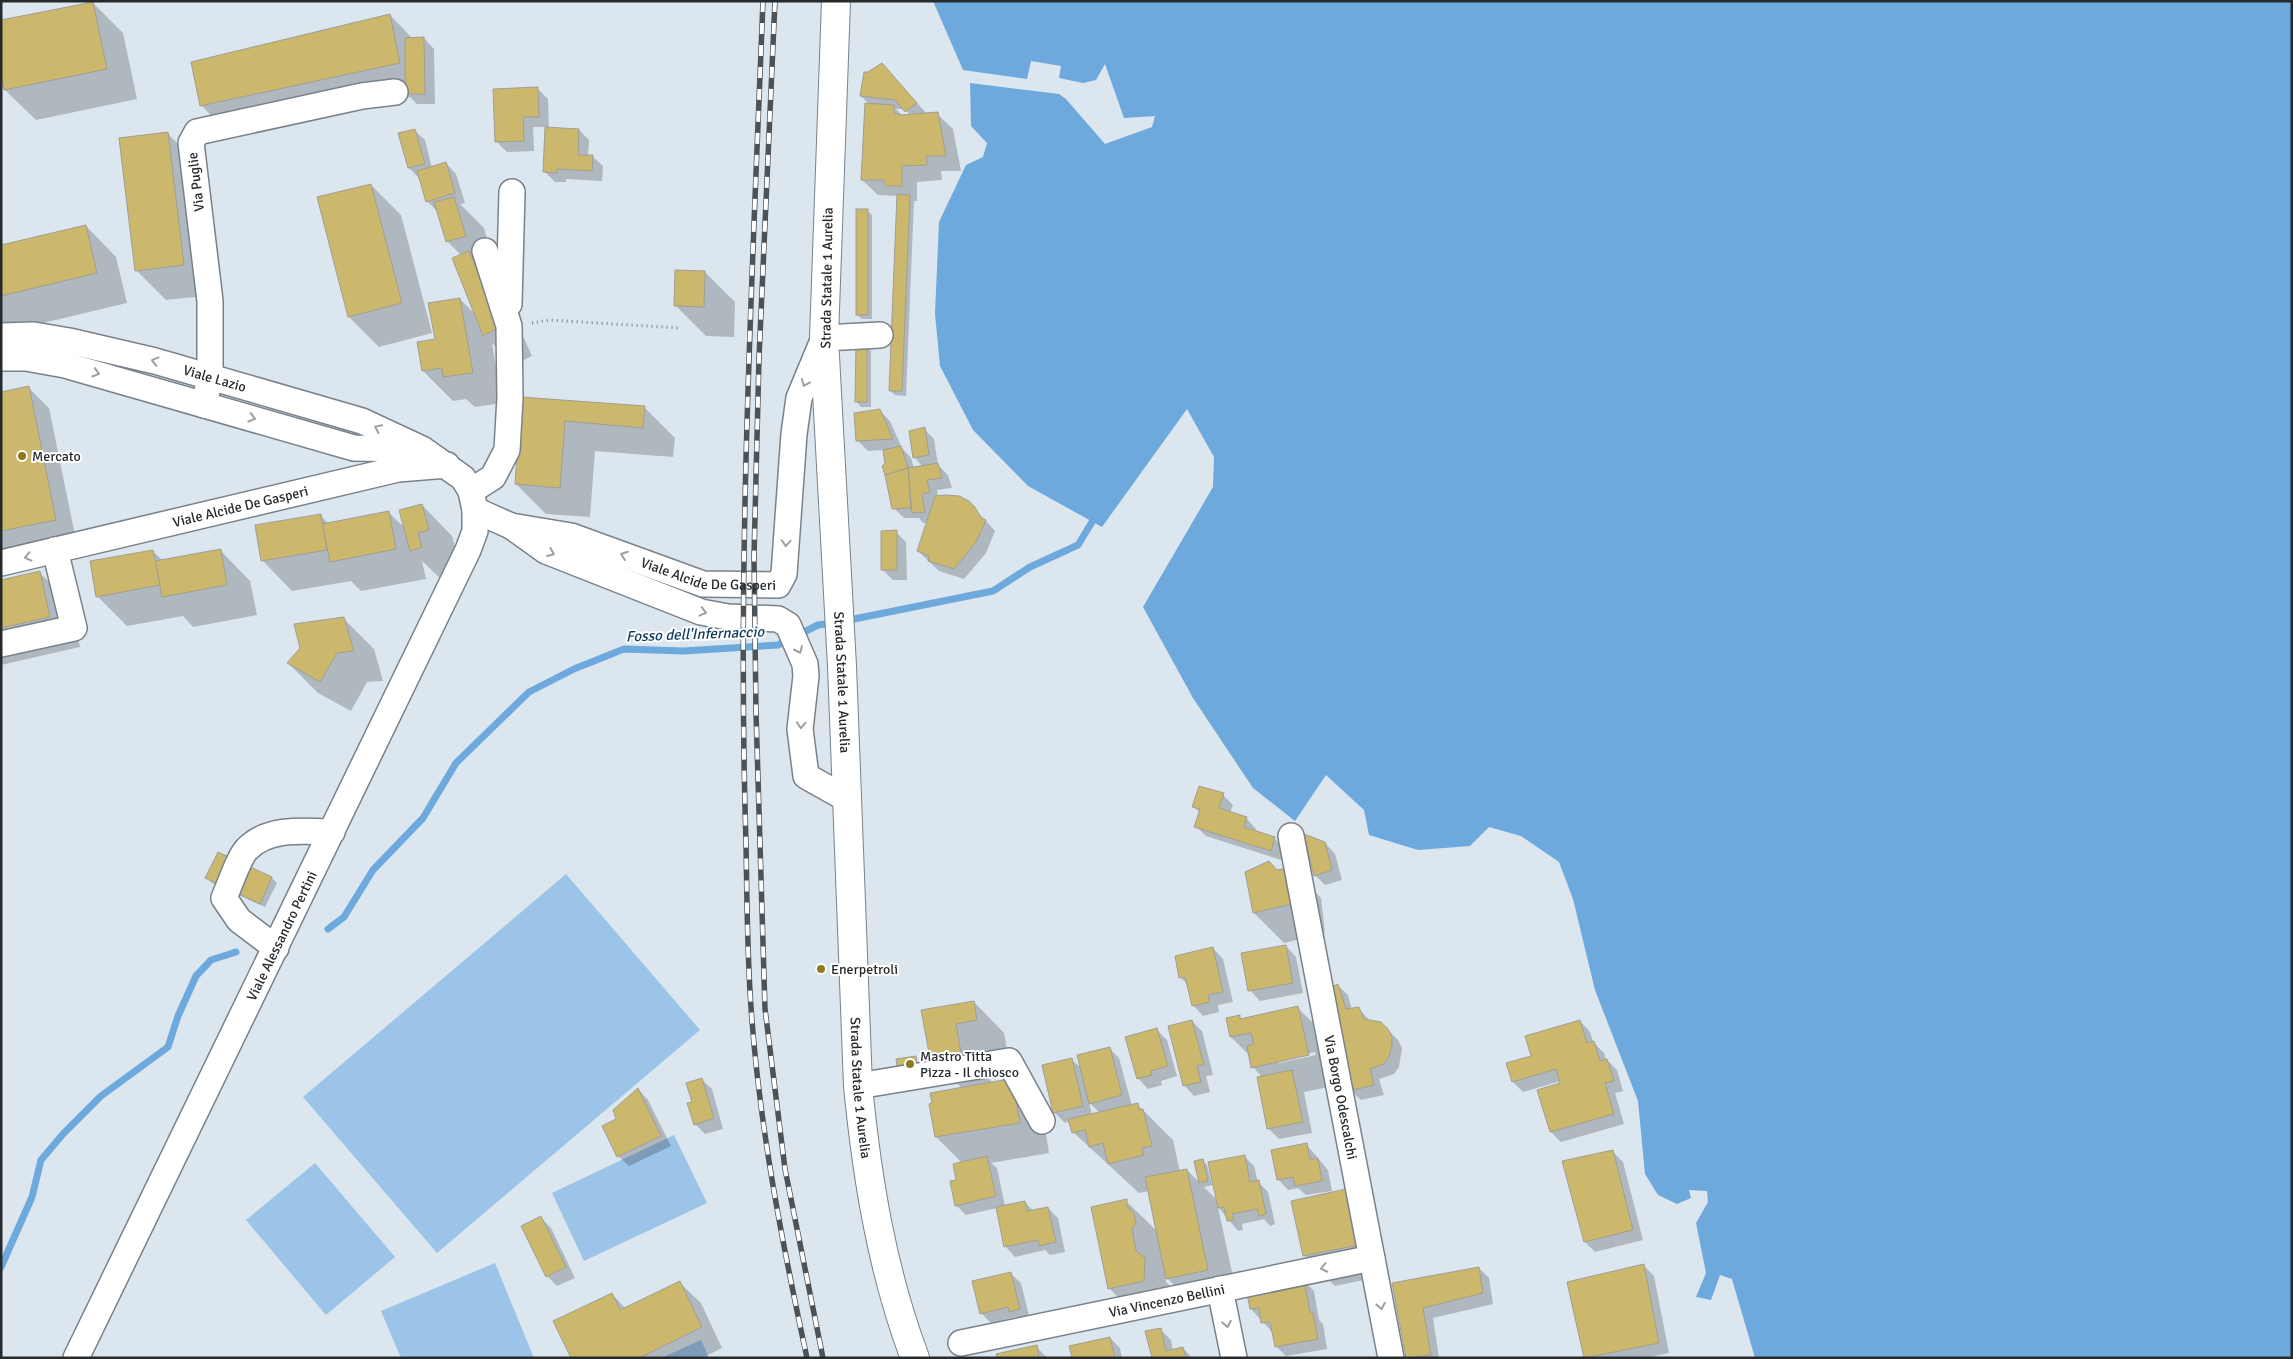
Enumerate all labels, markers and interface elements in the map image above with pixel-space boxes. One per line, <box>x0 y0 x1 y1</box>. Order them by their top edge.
street label: Via Puglie <box>184 151 208 213</box>
street label: Strada Statale 1 Aurelia <box>817 207 837 349</box>
one-way arrow <box>152 357 160 367</box>
street label: Viale Lazio <box>181 361 248 395</box>
one-way arrow <box>91 368 99 378</box>
one-way arrow <box>801 378 811 387</box>
one-way arrow <box>247 413 255 423</box>
one-way arrow <box>374 424 383 435</box>
place label: Mercato <box>32 448 81 465</box>
marker: Mercato <box>16 450 28 462</box>
street label: Viale Alcide De Gasperi <box>171 482 310 531</box>
one-way arrow <box>781 540 792 548</box>
one-way arrow <box>546 547 555 557</box>
one-way arrow <box>24 551 33 562</box>
one-way arrow <box>621 551 629 561</box>
street label: Viale Alcide De Gasperi <box>638 554 776 593</box>
one-way arrow <box>698 606 706 616</box>
street label: Strada Statale 1 Aurelia <box>831 611 854 753</box>
water label: Fosso dell'Infernaccio <box>626 623 766 645</box>
one-way arrow <box>792 645 803 654</box>
one-way arrow <box>796 721 807 729</box>
street label: Viale Alessandro Pertini <box>243 868 321 1004</box>
place label: Enerpetroli <box>831 961 898 978</box>
marker: Enerpetroli <box>815 963 827 975</box>
street label: Strada Statale 1 Aurelia <box>847 1017 875 1160</box>
street label: Via Borgo Odescalchi <box>1321 1034 1361 1161</box>
place label: Mastro Titta Pizza - Il chiosco <box>920 1048 1019 1081</box>
marker: Mastro Titta Pizza - Il chiosco <box>904 1058 916 1070</box>
one-way arrow <box>1319 1262 1328 1273</box>
street label: Via Vincenzo Bellini <box>1107 1280 1226 1321</box>
one-way arrow <box>1375 1301 1385 1310</box>
one-way arrow <box>1221 1319 1232 1328</box>

